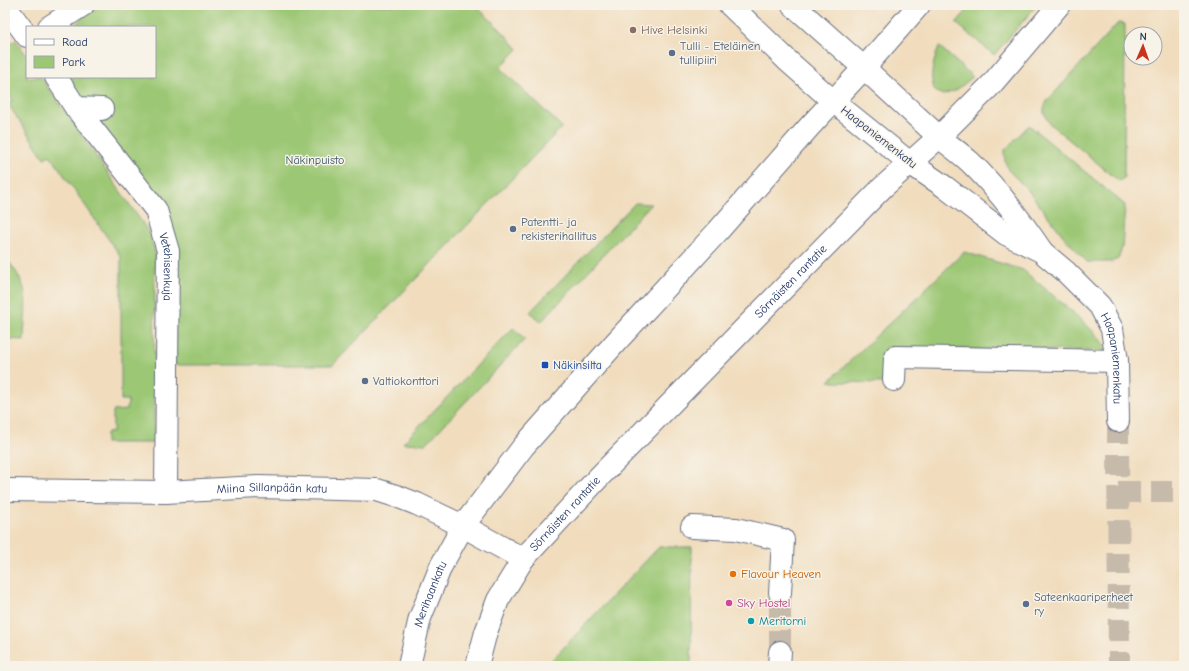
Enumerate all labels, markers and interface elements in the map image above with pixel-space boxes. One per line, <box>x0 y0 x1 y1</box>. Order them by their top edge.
place label: Hive Helsinki <box>641 23 707 37</box>
marker: Hive Helsinki <box>628 25 638 35</box>
legend <box>26 26 156 78</box>
north arrow <box>1123 26 1163 66</box>
text: N <box>1140 30 1147 43</box>
text: Road <box>62 35 88 49</box>
place label: Tulli - Eteläinen tullipiiri <box>679 39 760 67</box>
marker: Tulli - Eteläinen tullipiiri <box>667 48 677 58</box>
text: Park <box>62 55 85 69</box>
street label: Haapaniemenkatu <box>838 103 920 171</box>
park label: Näkinpuisto <box>286 153 344 167</box>
place label: Patentti- ja rekisterihallitus <box>521 215 597 243</box>
marker: Patentti- ja rekisterihallitus <box>508 224 518 234</box>
street label: Vetehisenkuja <box>156 231 175 301</box>
street label: Sörnäisten rantatie <box>752 242 830 321</box>
street label: Haapaniemenkatu <box>1098 310 1125 404</box>
place label: Näkinsilta <box>553 358 602 372</box>
marker: Näkinsilta <box>540 360 550 370</box>
place label: Valtiokonttori <box>373 374 439 388</box>
marker: Valtiokonttori <box>360 376 370 386</box>
street label: Sörnäisten rantatie <box>527 473 603 554</box>
street label: Miina Sillanpään katu <box>216 480 327 496</box>
street label: Merihaankatu <box>411 558 449 629</box>
place label: Flavour Heaven <box>741 567 821 581</box>
marker: Flavour Heaven <box>728 569 738 579</box>
place label: Sateenkaariperheet ry <box>1034 590 1134 618</box>
place label: Sky Hostel <box>737 596 790 610</box>
marker: Sky Hostel <box>724 598 734 608</box>
marker: Sateenkaariperheet ry <box>1021 599 1031 609</box>
place label: Meritorni <box>759 614 806 628</box>
marker: Meritorni <box>746 616 756 626</box>

